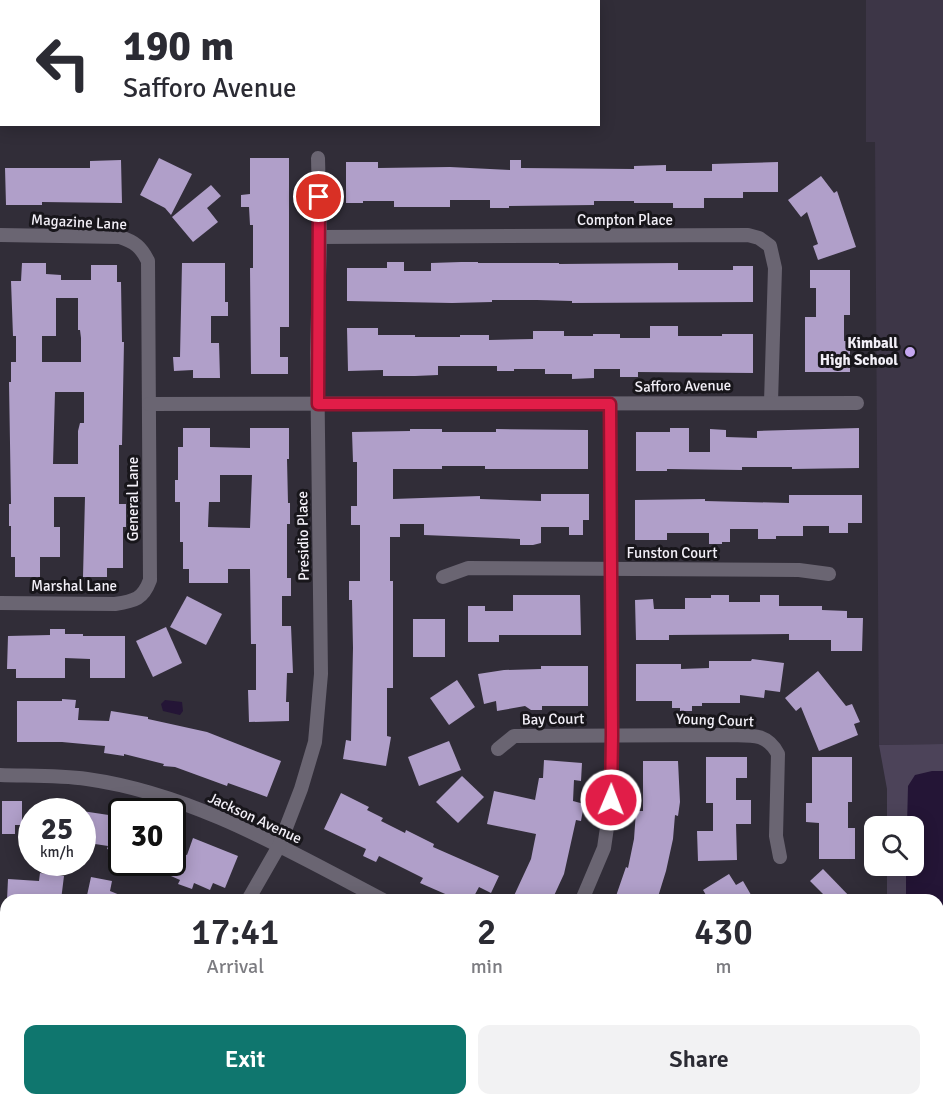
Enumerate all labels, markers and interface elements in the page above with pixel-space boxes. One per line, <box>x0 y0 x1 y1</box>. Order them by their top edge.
text: 190 m <box>123 21 234 72</box>
icon: left <box>24 24 102 102</box>
text: Safforo Avenue <box>123 72 297 105</box>
pin <box>293 171 344 222</box>
icon: arrive <box>302 180 335 213</box>
street label: Magazine Lane <box>31 211 127 233</box>
street label: Compton Place <box>577 211 673 229</box>
place label: Kimball High School <box>820 334 898 369</box>
marker: Kimball High School <box>903 345 917 359</box>
street label: Safforo Avenue <box>635 376 731 396</box>
street label: General Lane <box>124 457 142 541</box>
street label: Presidio Place <box>293 491 313 581</box>
street label: Funston Court <box>627 544 717 562</box>
street label: Marshal Lane <box>31 577 117 595</box>
street label: Bay Court <box>521 709 585 729</box>
street label: Young Court <box>676 710 754 730</box>
position arrow <box>579 768 643 832</box>
street label: Jackson Avenue <box>205 788 305 848</box>
speed limit sign: 30 <box>108 798 186 876</box>
text: 25 <box>41 811 73 848</box>
map controls <box>864 816 924 876</box>
button: search <box>864 816 924 876</box>
text: km/h <box>40 843 74 861</box>
text: 17:41 <box>191 910 279 955</box>
text: 2 <box>477 910 497 955</box>
text: 430 <box>694 910 753 955</box>
text: Arrival <box>207 954 264 979</box>
text: min <box>471 954 503 979</box>
text: m <box>715 954 731 979</box>
button: Exit <box>24 1025 466 1094</box>
button: Share <box>478 1025 920 1094</box>

